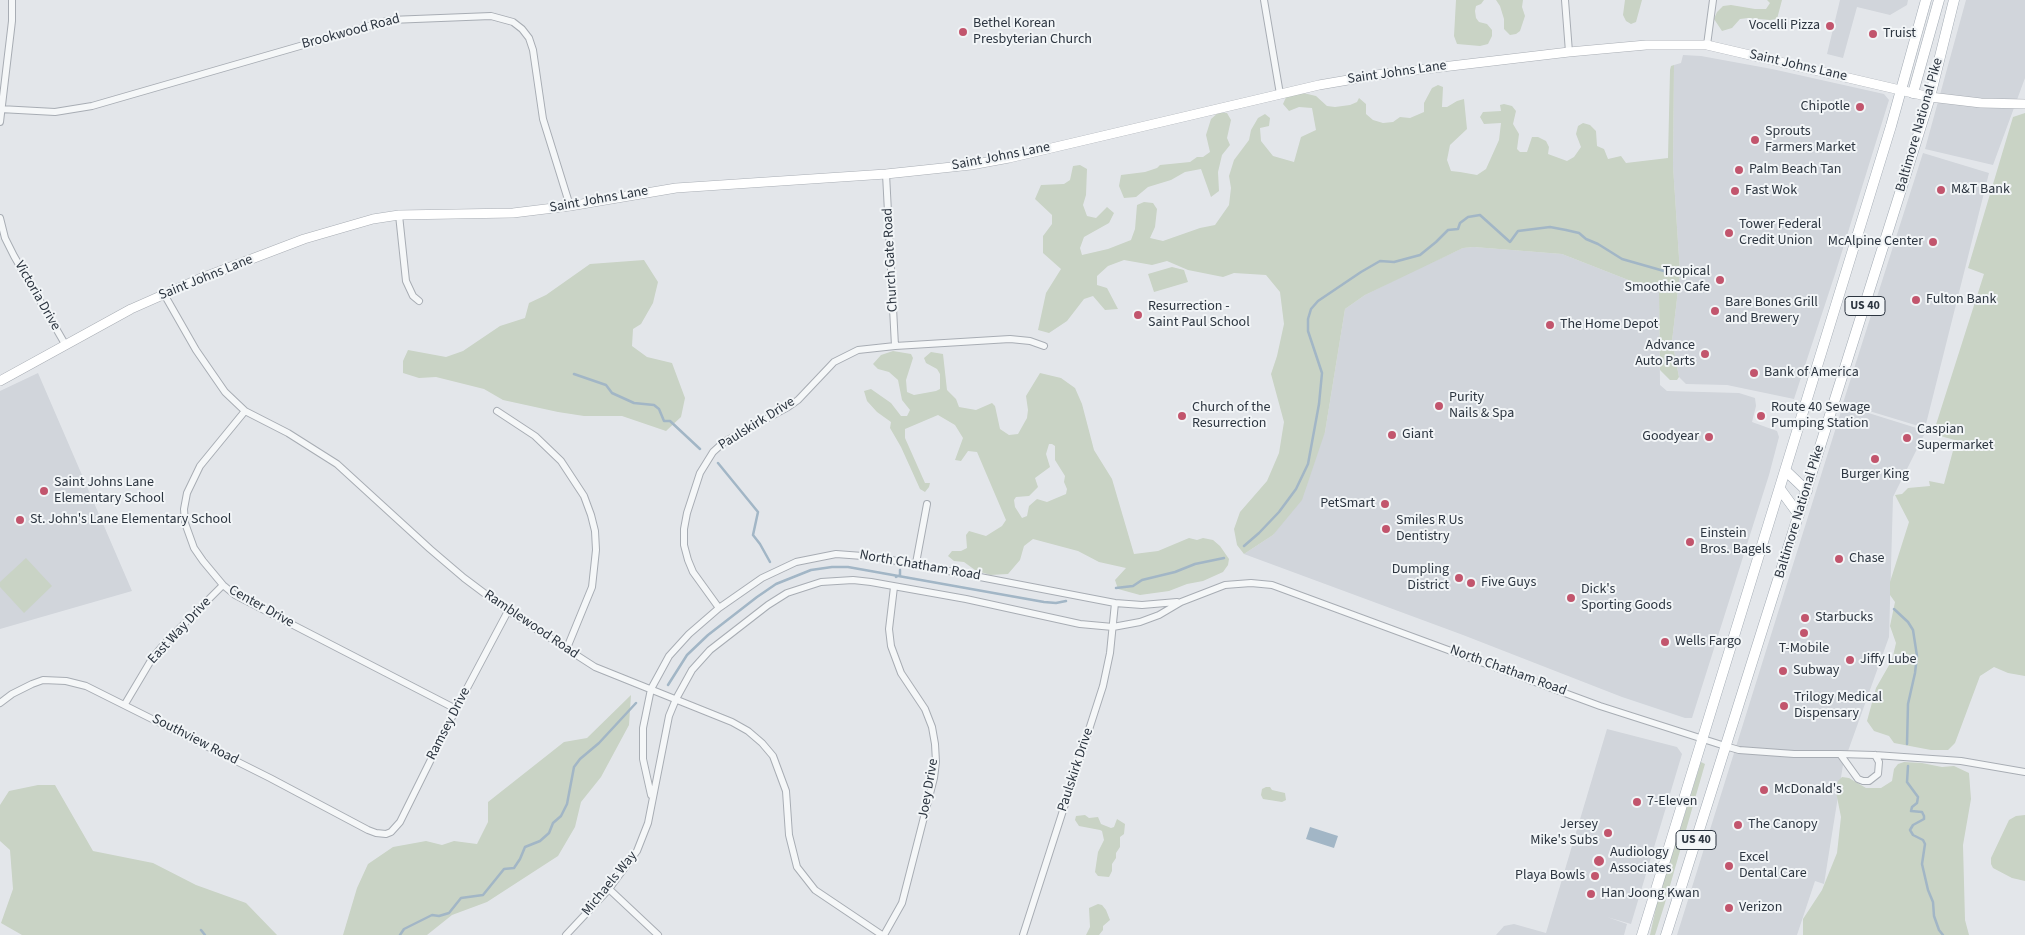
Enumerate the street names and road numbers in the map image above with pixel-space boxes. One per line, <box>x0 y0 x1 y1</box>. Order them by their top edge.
street label: Brookwood Road <box>300 11 402 53</box>
street label: Saint Johns Lane <box>1747 47 1849 85</box>
street label: Baltimore National Pike <box>1893 56 1947 194</box>
street label: Saint Johns Lane <box>1346 58 1448 88</box>
street label: Saint Johns Lane <box>950 139 1052 175</box>
street label: Saint Johns Lane <box>548 183 650 217</box>
street label: Church Gate Road <box>880 207 902 313</box>
street label: Saint Johns Lane <box>157 252 255 304</box>
street label: Victoria Drive <box>10 258 64 334</box>
road number: US 40 <box>1845 296 1885 316</box>
street label: Paulskirk Drive <box>716 394 798 454</box>
street label: Baltimore National Pike <box>1772 443 1828 581</box>
street label: North Chatham Road <box>858 547 982 585</box>
street label: Center Drive <box>225 582 297 632</box>
street label: Ramblewood Road <box>480 587 582 663</box>
street label: East Way Drive <box>145 594 215 668</box>
street label: North Chatham Road <box>1447 642 1569 700</box>
street label: Ramsey Drive <box>424 685 474 763</box>
street label: Southview Road <box>149 711 241 769</box>
street label: Paulskirk Drive <box>1055 726 1097 814</box>
street label: Joey Drive <box>915 758 943 820</box>
road number: US 40 <box>1676 830 1716 850</box>
street label: Michaels Way <box>579 848 641 920</box>

